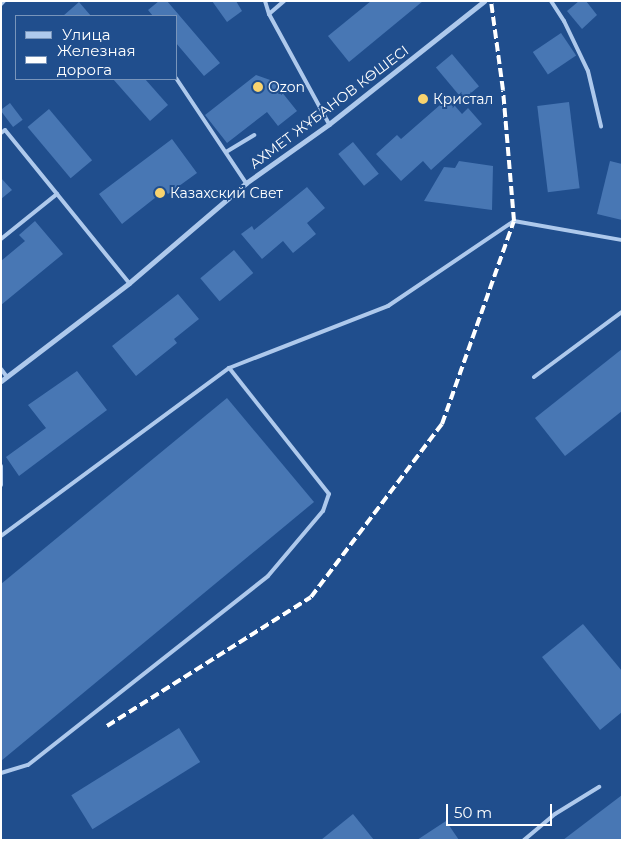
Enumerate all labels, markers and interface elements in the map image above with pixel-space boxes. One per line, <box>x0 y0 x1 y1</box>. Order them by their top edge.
legend <box>15 15 178 80</box>
text: Улица <box>62 25 110 44</box>
text: Железная дорога <box>57 41 136 79</box>
street label: АХМЕТ ЖҰБАНОВ КӨШЕСІ <box>246 42 412 172</box>
place label: Ozon <box>268 79 305 95</box>
marker: Ozon <box>252 81 264 93</box>
place label: Кристал <box>433 91 493 107</box>
marker: Кристал <box>417 93 429 105</box>
place label: Казахский Свет <box>170 185 283 201</box>
marker: Казахский Свет <box>154 187 166 199</box>
scale bar <box>448 794 554 826</box>
text: 50 m <box>454 803 492 822</box>

